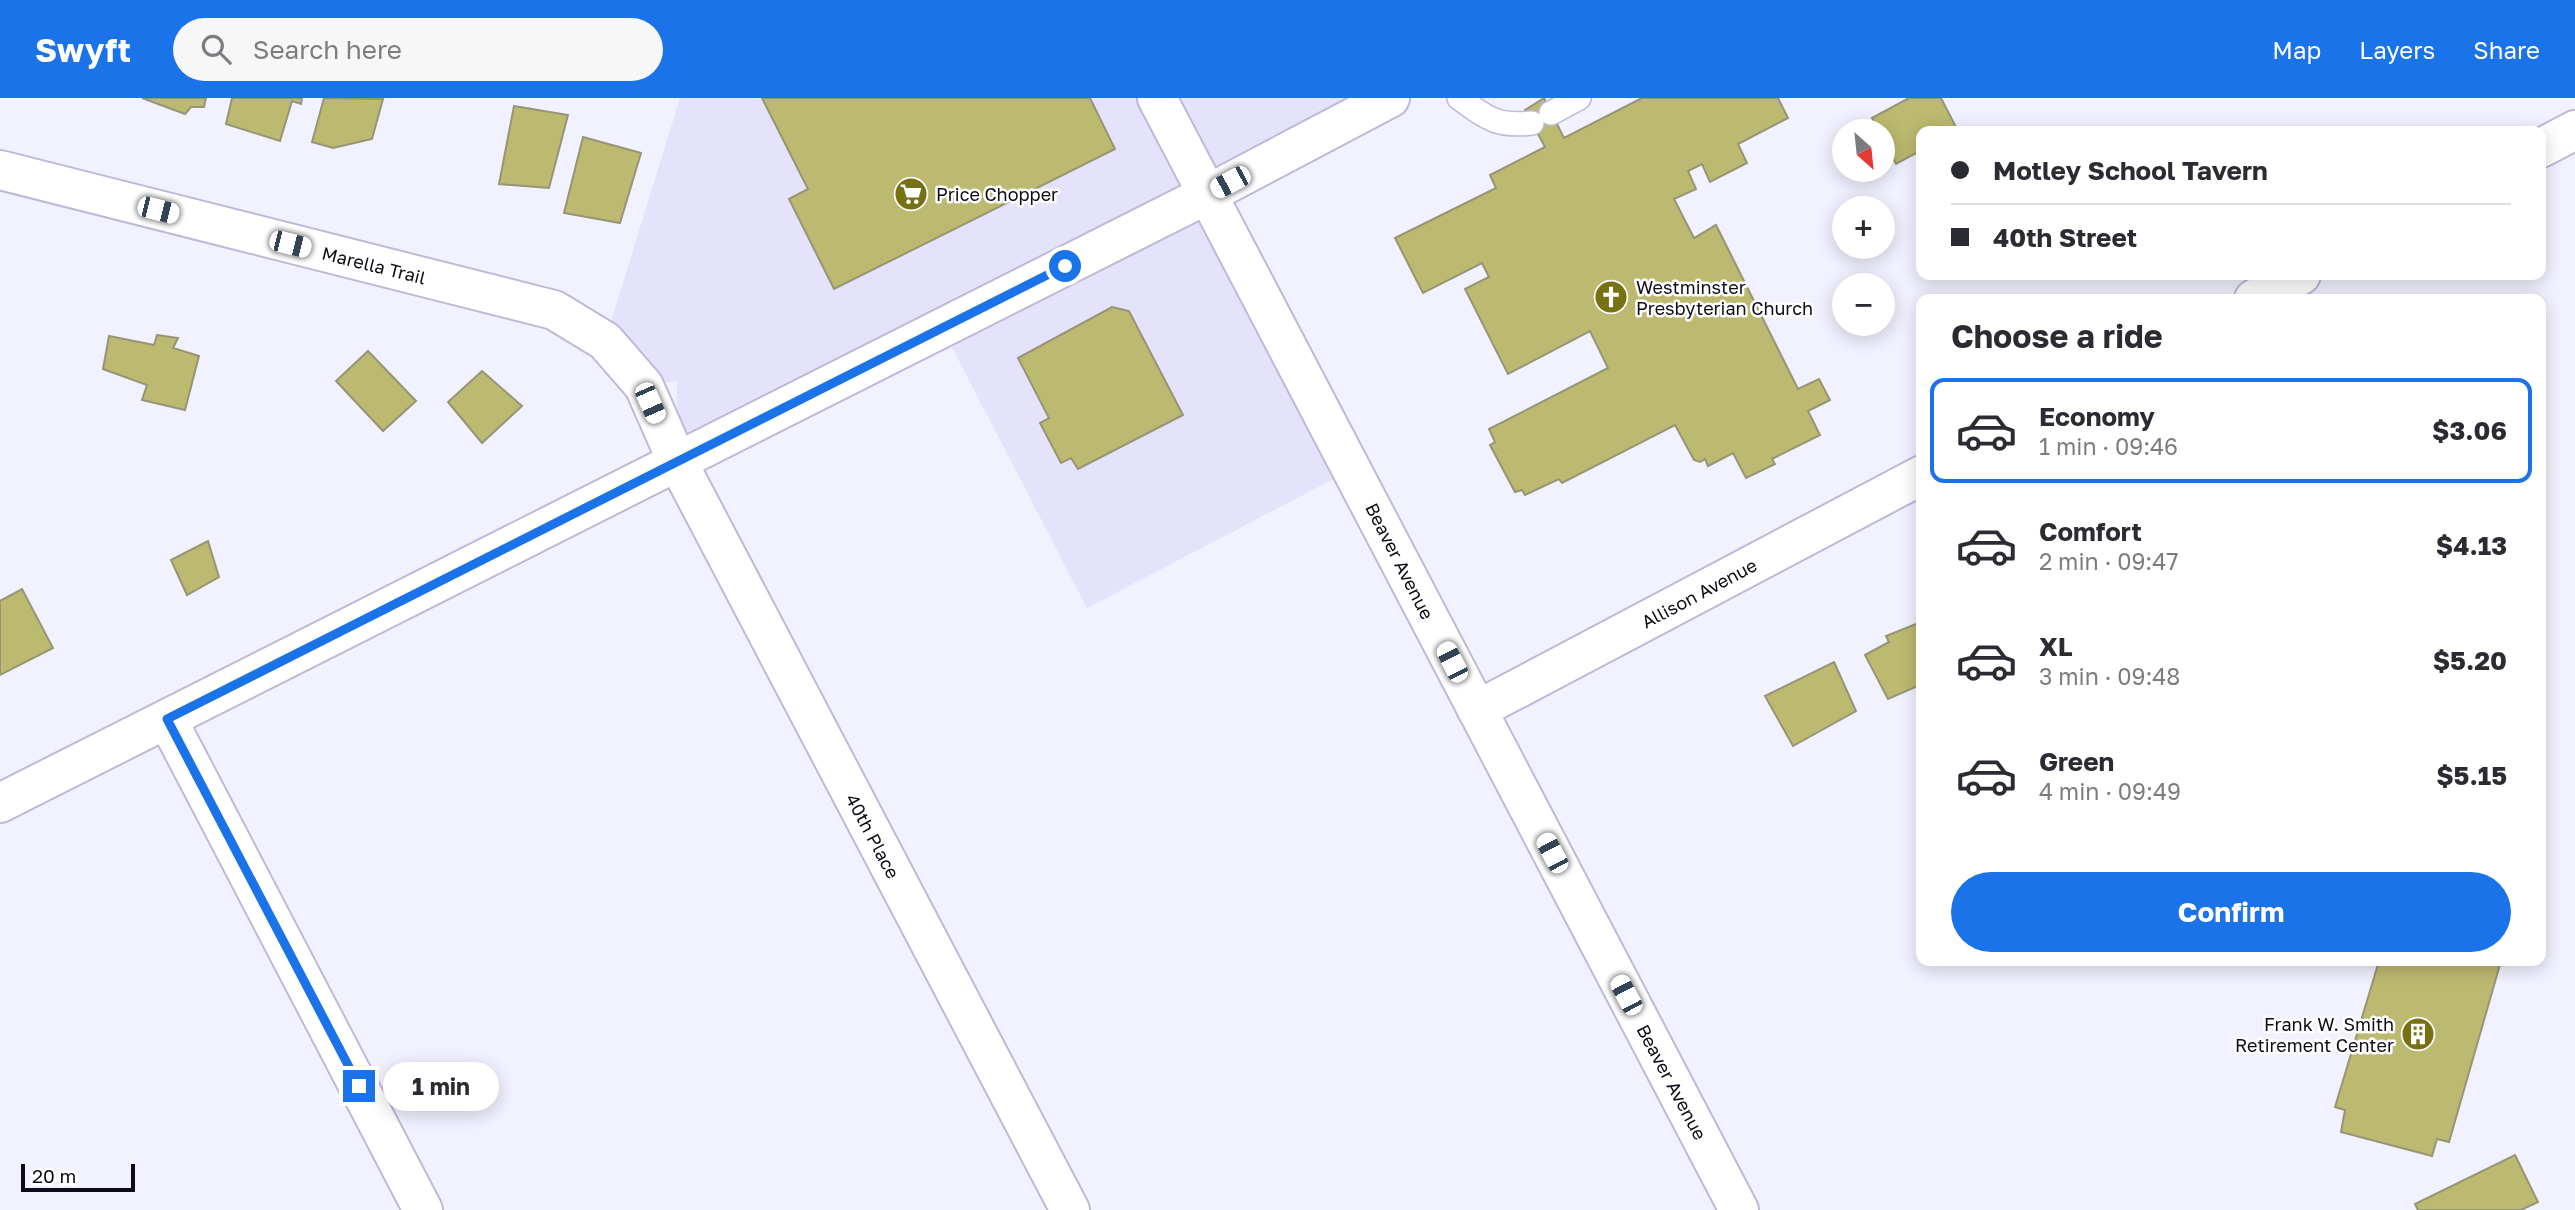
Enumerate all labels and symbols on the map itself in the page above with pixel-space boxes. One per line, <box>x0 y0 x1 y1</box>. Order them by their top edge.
north arrow <box>1832 119 1895 182</box>
car <box>1207 163 1254 201</box>
supermarket icon: Price Chopper <box>892 175 930 213</box>
place label: Price Chopper <box>936 183 1058 205</box>
car <box>136 195 181 225</box>
car <box>268 229 313 259</box>
street label: Marella Trail <box>320 241 428 289</box>
route start <box>1049 250 1081 282</box>
place label: Westminster Presbyterian Church <box>1636 276 1813 319</box>
church icon: Westminster Presbyterian Church <box>1592 278 1630 316</box>
car <box>632 380 669 426</box>
street label: Beaver Avenue <box>1361 499 1439 623</box>
street label: Allison Avenue <box>1638 553 1760 633</box>
car <box>1434 639 1471 685</box>
street label: 40th Place <box>841 790 905 882</box>
car <box>1533 830 1572 876</box>
car <box>1607 972 1646 1018</box>
place label: Frank W. Smith Retirement Center <box>2235 1013 2394 1056</box>
building icon: Frank W. Smith Retirement Center <box>2399 1015 2437 1053</box>
street label: Beaver Avenue <box>1632 1021 1712 1143</box>
callout: 1 min <box>384 1062 499 1110</box>
route end <box>343 1070 375 1102</box>
scale bar <box>21 1161 135 1193</box>

